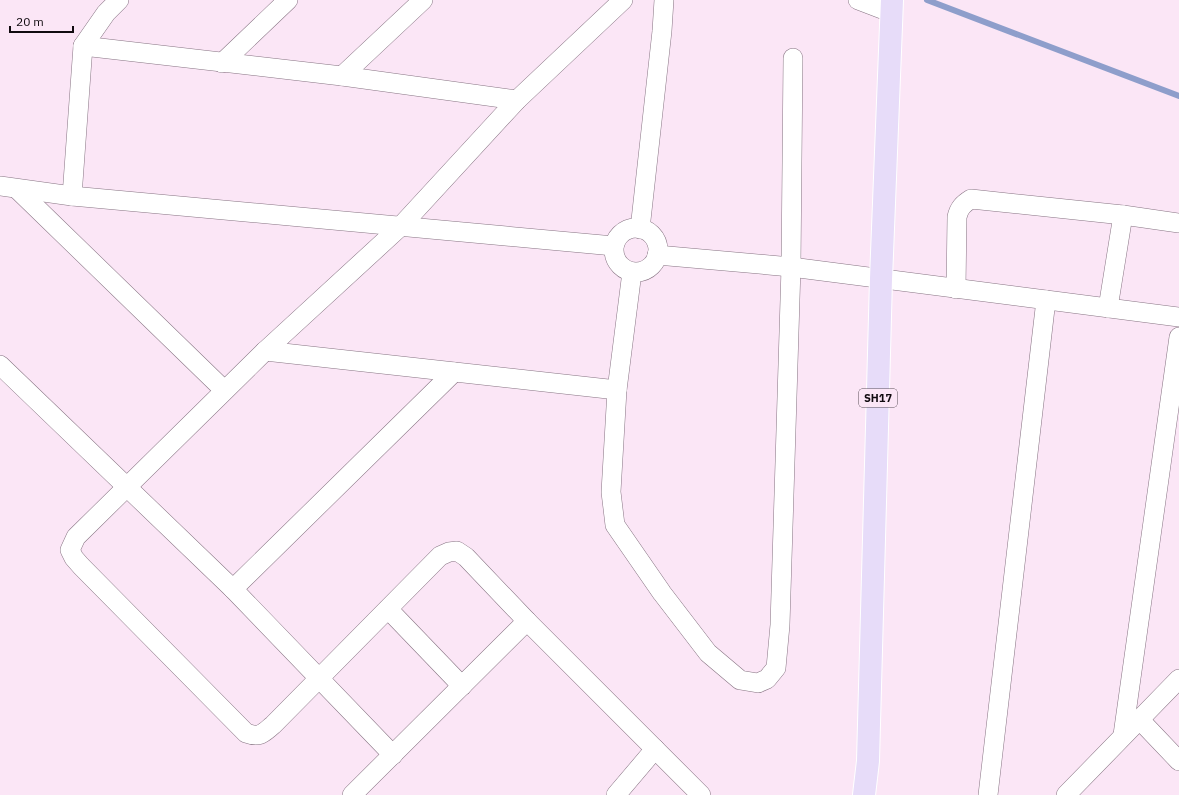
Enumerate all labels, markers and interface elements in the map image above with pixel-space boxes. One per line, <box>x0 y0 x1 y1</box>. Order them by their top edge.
scale bar <box>10 8 73 34</box>
text: 20 m <box>16 14 44 29</box>
road number: SH17 <box>859 389 897 407</box>

